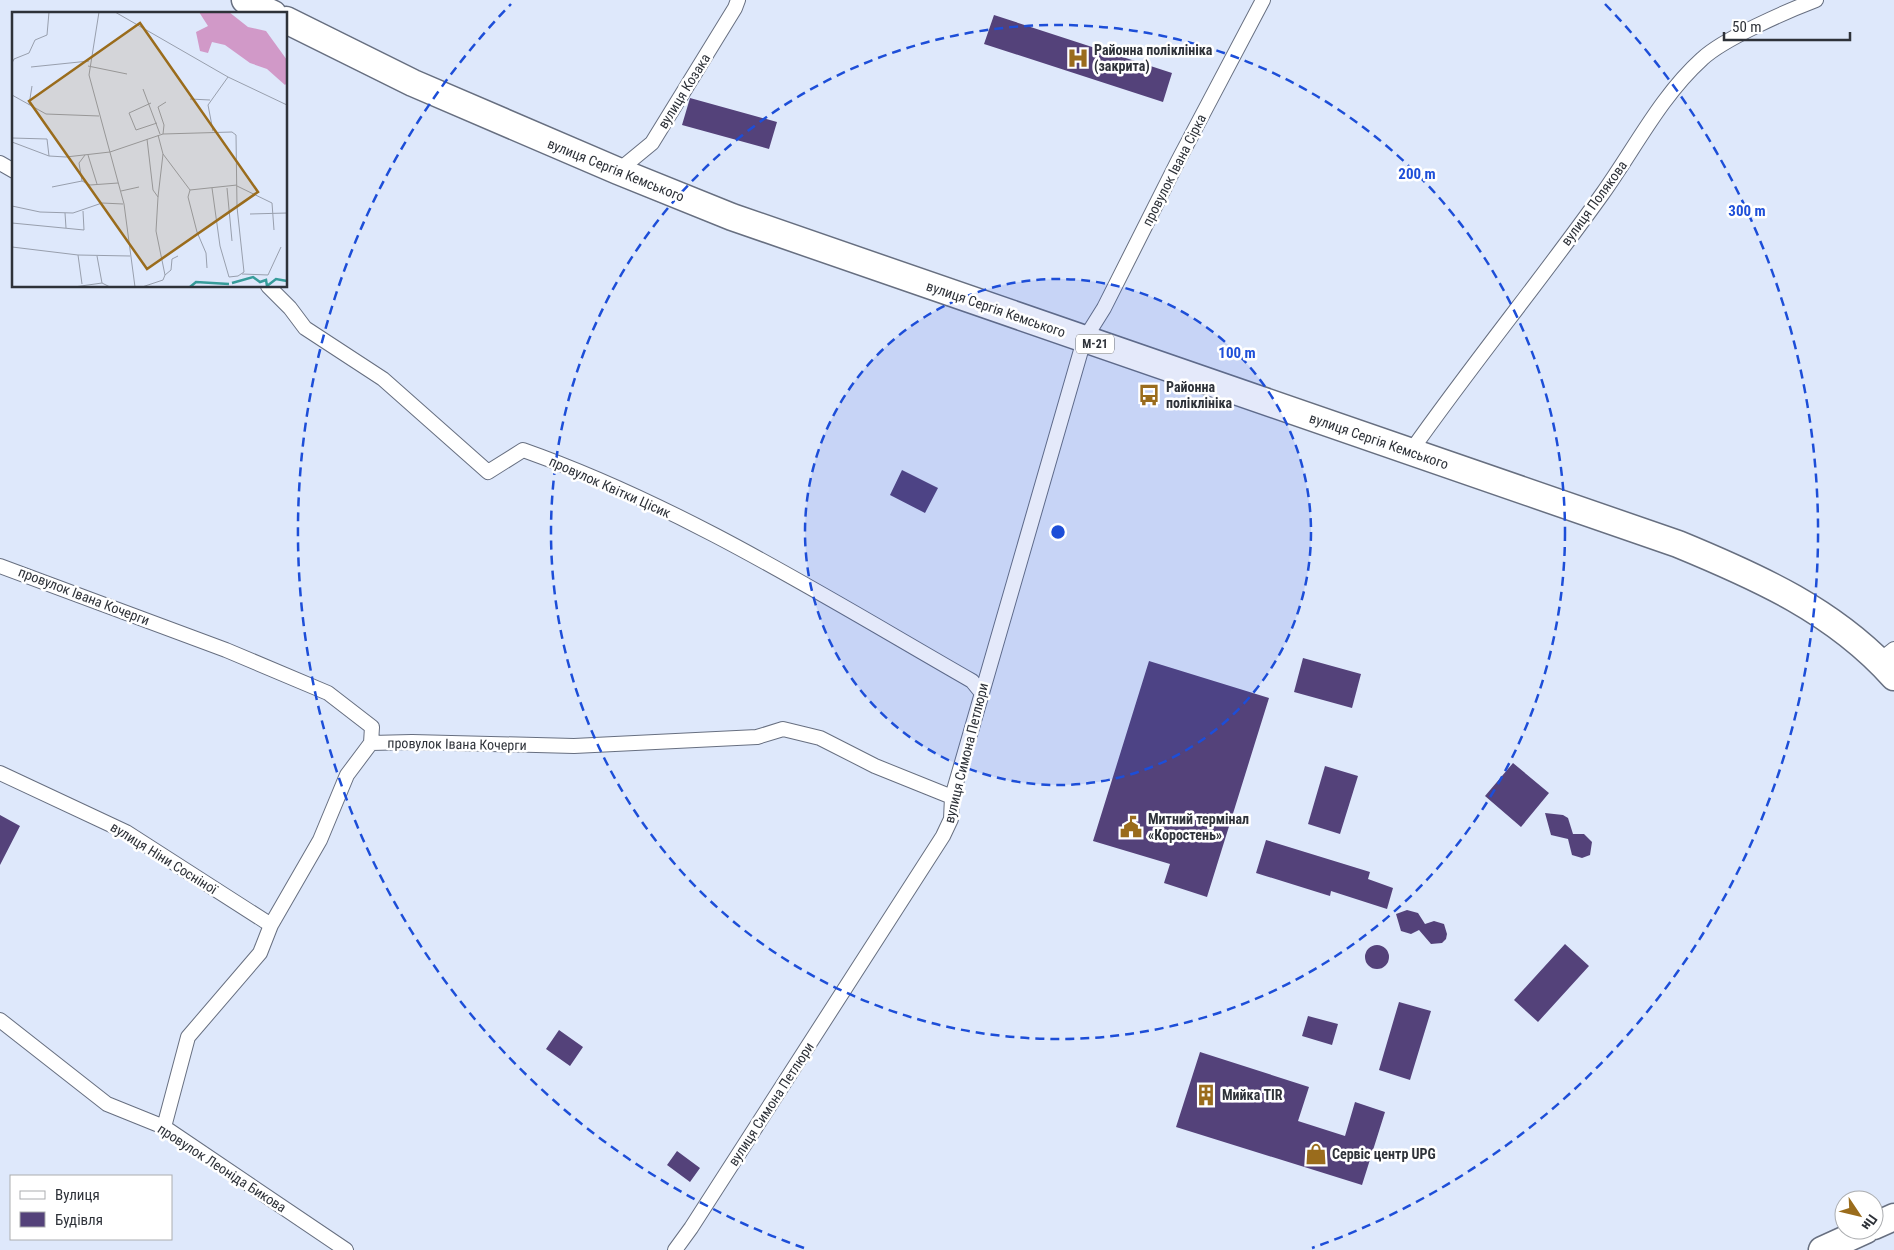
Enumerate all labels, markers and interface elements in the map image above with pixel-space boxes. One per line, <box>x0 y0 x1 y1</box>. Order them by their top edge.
scale bar <box>1724 10 1850 42</box>
inset map <box>12 12 288 288</box>
text: 50 m <box>1732 18 1762 36</box>
place label: Районна поліклініка (закрита) <box>1094 42 1213 75</box>
hospital icon: Районна поліклініка (закрита) <box>1065 45 1091 71</box>
street label: вулиця Козака <box>655 51 713 131</box>
street label: провулок Івана Сірка <box>1139 111 1209 229</box>
street label: вулиця Сергія Кемського <box>545 135 687 205</box>
street label: вулиця Полякова <box>1558 157 1630 249</box>
text: 200 m <box>1398 165 1436 183</box>
text: 300 m <box>1728 202 1766 220</box>
street label: вулиця Сергія Кемського <box>924 278 1068 340</box>
road number: М-21 <box>1076 334 1114 354</box>
text: 100 m <box>1218 344 1256 362</box>
place label: Районна поліклініка <box>1166 379 1233 411</box>
bus stop icon: Районна поліклініка <box>1136 382 1162 408</box>
street label: вулиця Сергія Кемського <box>1307 410 1451 472</box>
street label: провулок Квітки Цісик <box>547 453 673 521</box>
centre of rings <box>1049 523 1067 541</box>
street label: провулок Івана Кочерги <box>16 564 152 628</box>
street label: вулиця Симона Петлюри <box>941 681 991 825</box>
street label: провулок Івана Кочерги <box>387 735 527 753</box>
place label: Митний термінал «Коростень» <box>1148 811 1249 843</box>
public building icon: Митний термінал «Коростень» <box>1118 814 1144 840</box>
street label: вулиця Ніни Сосніної <box>108 819 221 898</box>
street label: вулиця Симона Петлюри <box>725 1039 817 1169</box>
building icon: Мийка TIR <box>1193 1082 1219 1108</box>
place label: Мийка TIR <box>1222 1087 1283 1103</box>
street label: провулок Леоніда Бикова <box>155 1120 289 1216</box>
shop icon: Сервіс центр UPG <box>1303 1141 1329 1167</box>
place label: Сервіс центр UPG <box>1332 1146 1436 1162</box>
legend <box>10 1175 172 1240</box>
text: Вулиця <box>55 1186 100 1204</box>
north arrow <box>1834 1190 1884 1240</box>
text: Будівля <box>55 1211 103 1229</box>
text: Пн <box>1859 1211 1881 1233</box>

